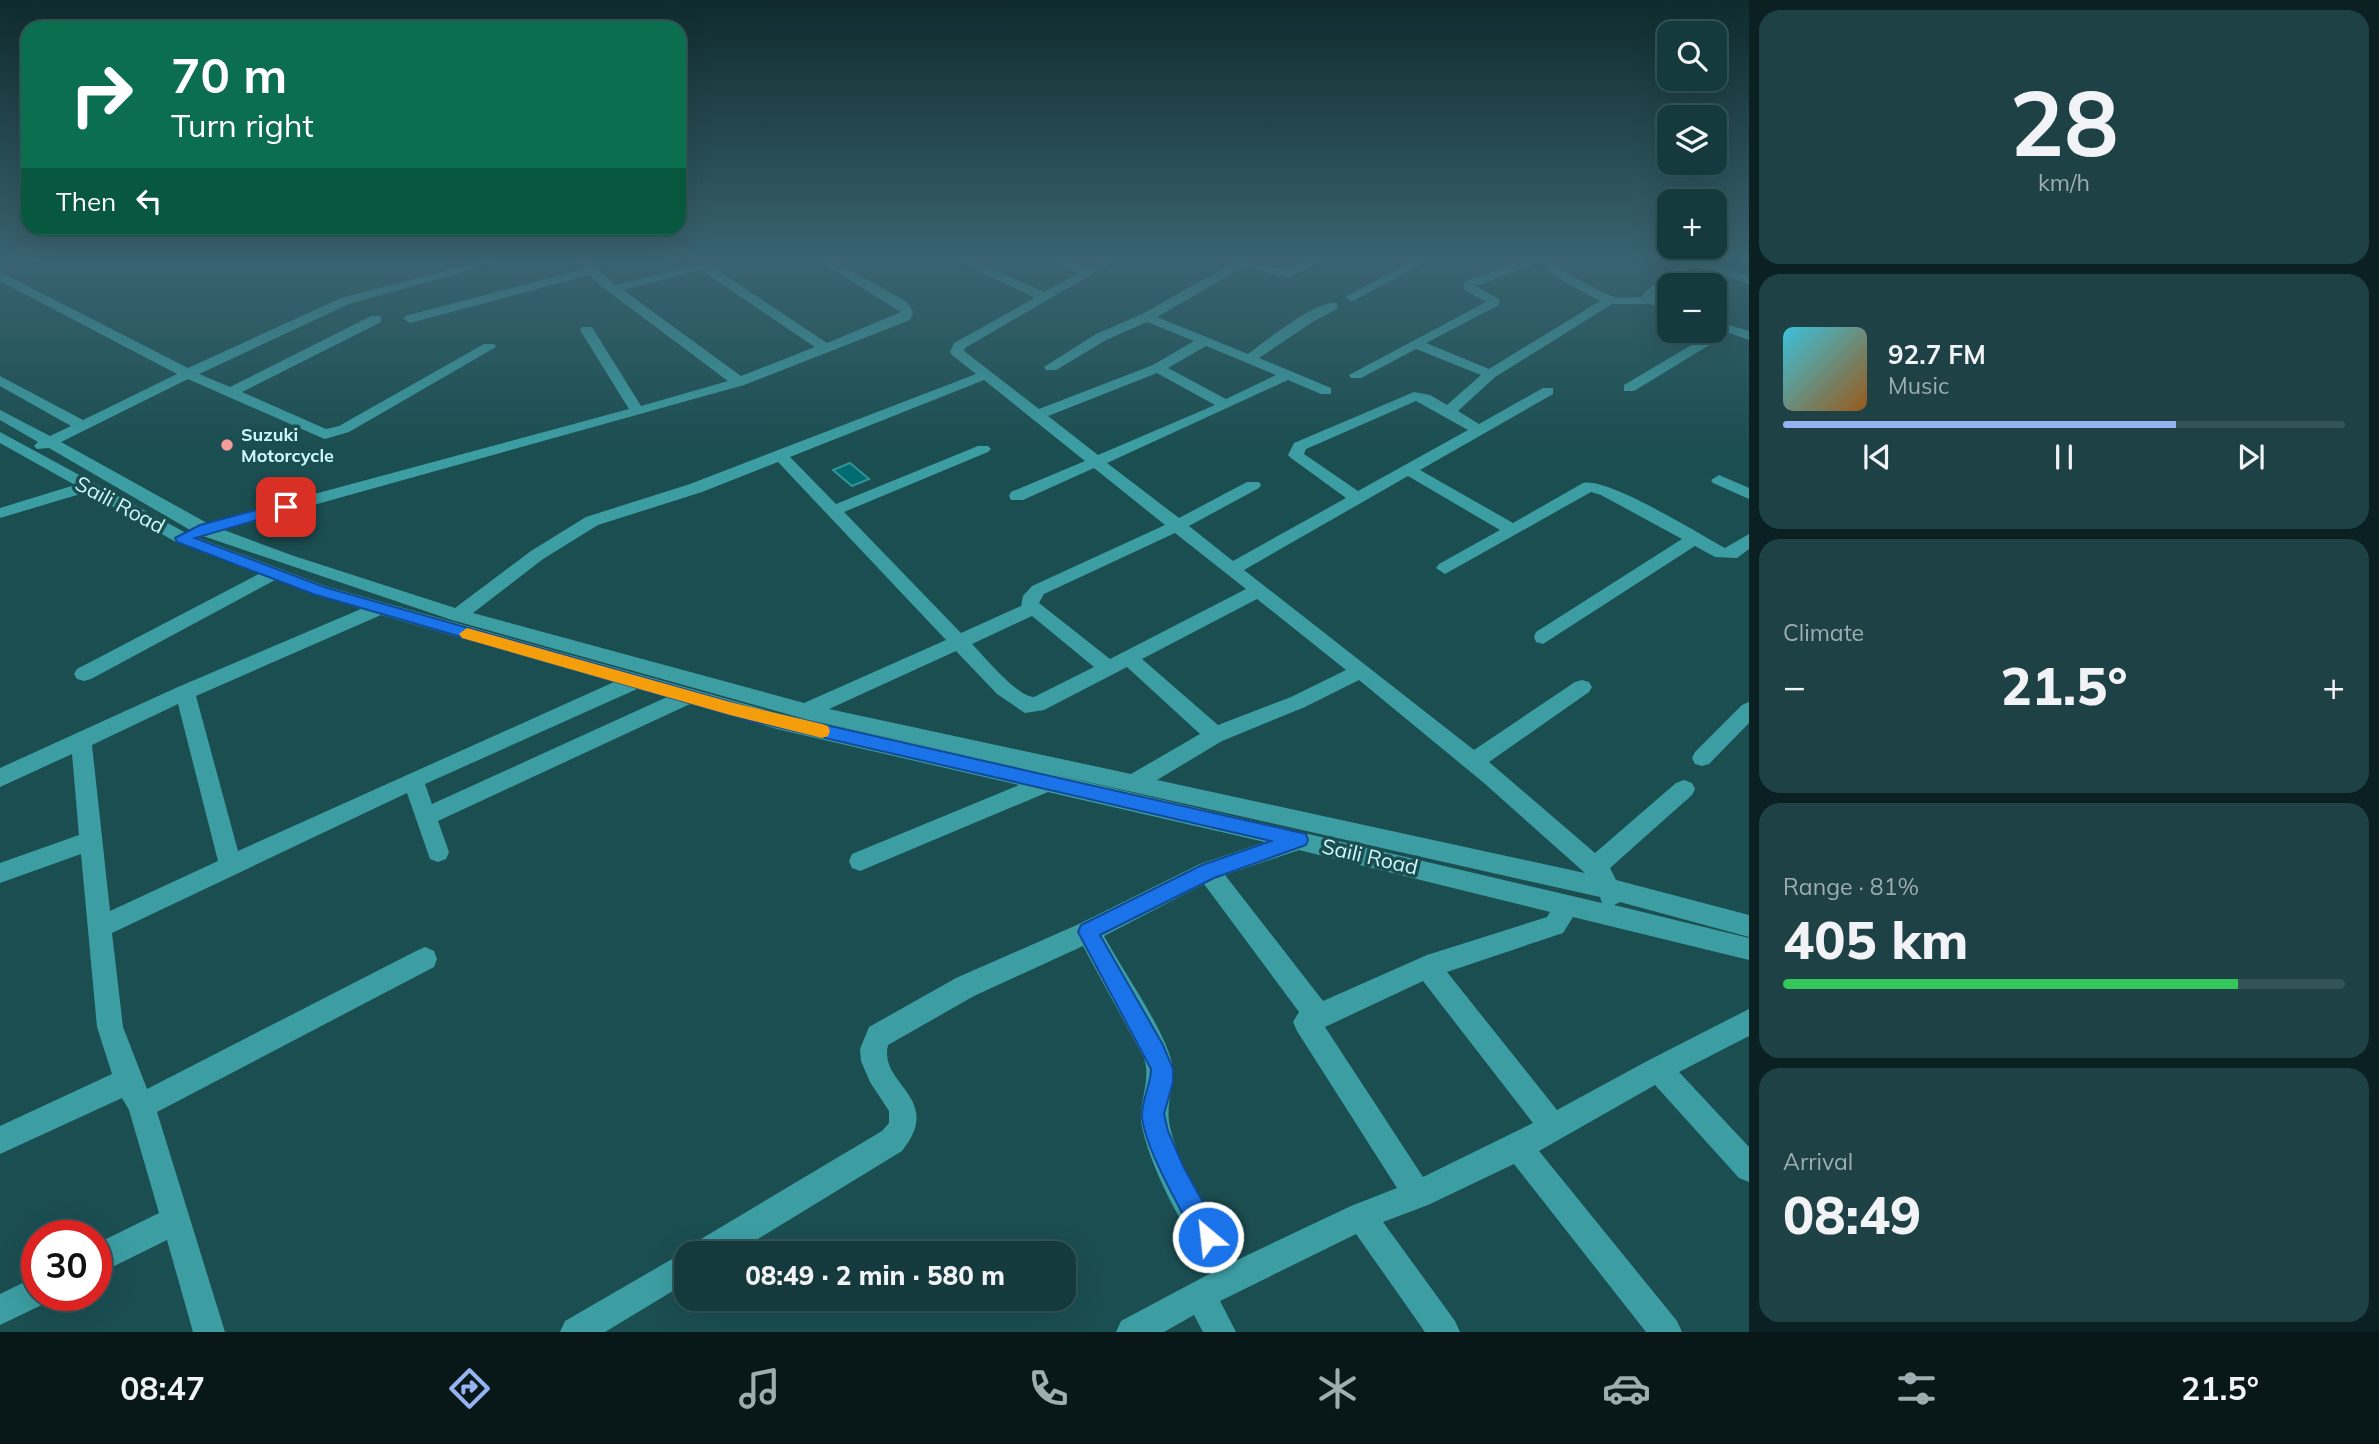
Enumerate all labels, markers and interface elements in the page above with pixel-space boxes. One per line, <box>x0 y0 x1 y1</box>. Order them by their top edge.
map controls <box>1657 21 1727 343</box>
button: search <box>1657 21 1727 91</box>
text: 70 m <box>171 44 287 105</box>
icon: right <box>56 49 147 140</box>
text: 28 <box>2009 65 2119 179</box>
text: Turn right <box>171 105 314 145</box>
button: layers <box>1657 105 1727 175</box>
text: km/h <box>2038 168 2090 197</box>
icon: left <box>130 182 168 220</box>
text: Then <box>56 185 116 218</box>
button: + <box>1657 189 1727 259</box>
button: − <box>1657 273 1727 343</box>
text: 92.7 FM <box>1888 338 1986 371</box>
text: Music <box>1888 371 1949 400</box>
place label: Suzuki Motorcycle <box>241 423 334 467</box>
marker: Suzuki Motorcycle <box>219 437 235 453</box>
icon: previous <box>1858 438 1896 476</box>
icon: pause <box>2045 438 2083 476</box>
icon: next <box>2232 438 2270 476</box>
street label: Saili Road <box>71 470 170 539</box>
pin <box>256 477 316 537</box>
icon: arrive <box>267 488 305 526</box>
text: Climate <box>1783 618 1864 647</box>
text: 21.5° <box>2000 653 2128 718</box>
text: − <box>1783 662 1806 710</box>
text: + <box>2322 662 2345 710</box>
street label: Saili Road <box>1320 832 1421 880</box>
text: Range · 81% <box>1783 872 1919 901</box>
text: 405 km <box>1783 907 1968 972</box>
text: Arrival <box>1783 1147 1853 1176</box>
text: 08:49 <box>1783 1182 1921 1247</box>
position arrow <box>1171 1200 1245 1274</box>
speed limit sign: 30 <box>21 1220 112 1311</box>
text: 08:49 · 2 min · 580 m <box>745 1259 1005 1292</box>
icon: directions <box>445 1364 494 1413</box>
icon: music <box>735 1364 784 1413</box>
icon: phone <box>1024 1364 1073 1413</box>
icon: climate <box>1313 1364 1362 1413</box>
icon: car <box>1602 1364 1651 1413</box>
icon: filters <box>1892 1364 1941 1413</box>
text: 08:47 <box>120 1368 205 1408</box>
text: 21.5° <box>2181 1368 2259 1408</box>

